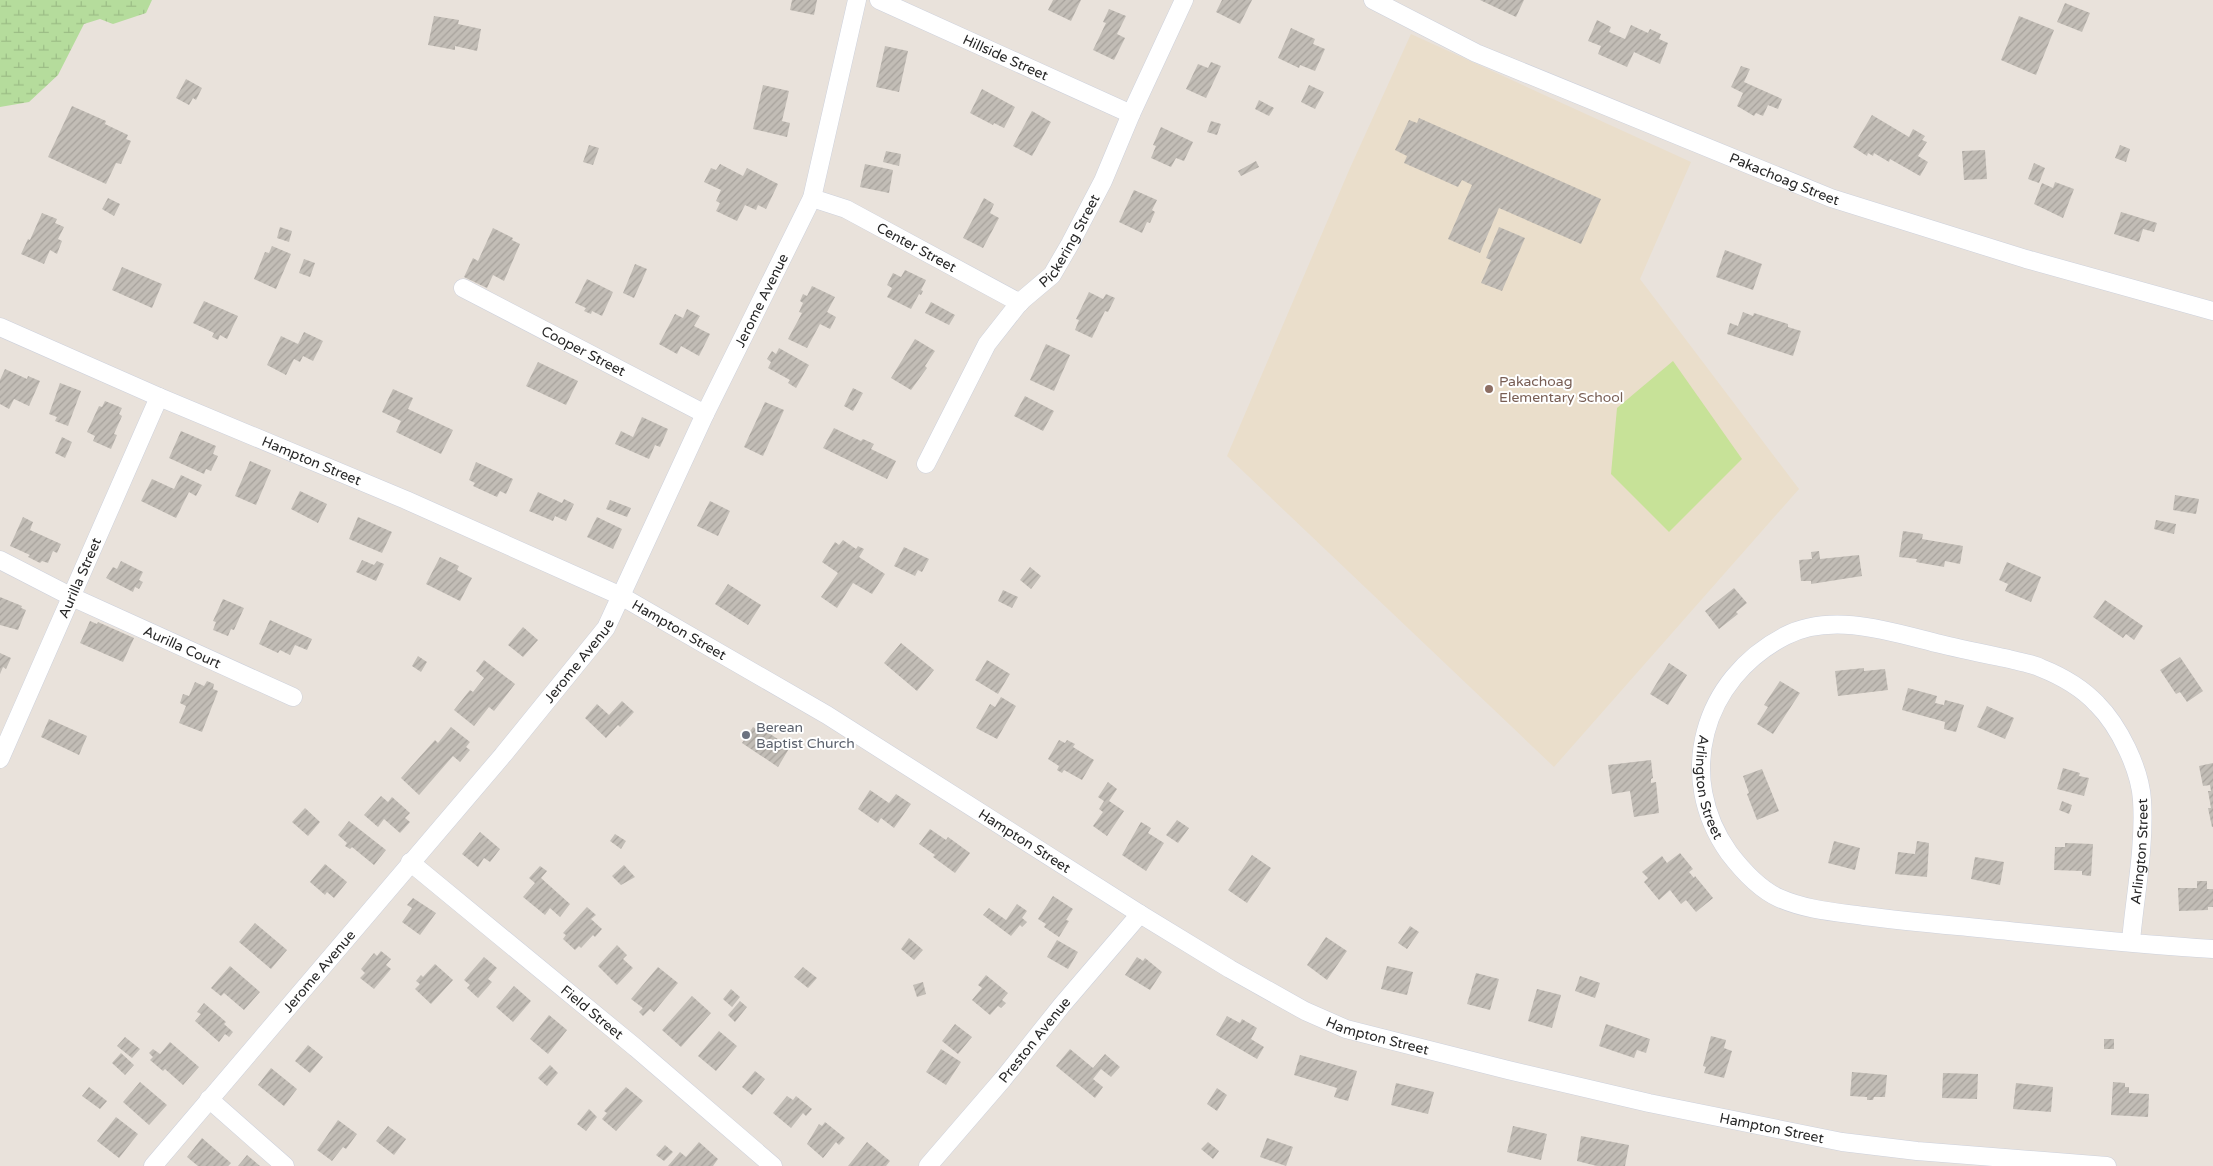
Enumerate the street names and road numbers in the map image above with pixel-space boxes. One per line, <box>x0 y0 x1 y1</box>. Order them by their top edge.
street label: Hillside Street <box>960 31 1051 84</box>
street label: Pakachoag Street <box>1727 149 1842 209</box>
street label: Pickering Street <box>1035 191 1103 291</box>
street label: Center Street <box>874 219 960 276</box>
street label: Jerome Avenue <box>731 250 792 350</box>
street label: Cooper Street <box>539 322 629 380</box>
street label: Hampton Street <box>259 432 364 489</box>
street label: Aurilla Street <box>54 534 105 621</box>
street label: Hampton Street <box>629 596 730 664</box>
street label: Jerome Avenue <box>540 616 618 706</box>
street label: Aurilla Court <box>141 622 224 672</box>
street label: Arlington Street <box>1692 734 1727 843</box>
street label: Arlington Street <box>2127 797 2151 905</box>
street label: Hampton Street <box>975 805 1075 877</box>
street label: Jerome Avenue <box>279 926 359 1016</box>
street label: Field Street <box>558 981 627 1043</box>
street label: Preston Avenue <box>995 993 1074 1086</box>
street label: Hampton Street <box>1323 1013 1431 1058</box>
street label: Hampton Street <box>1718 1109 1826 1147</box>

